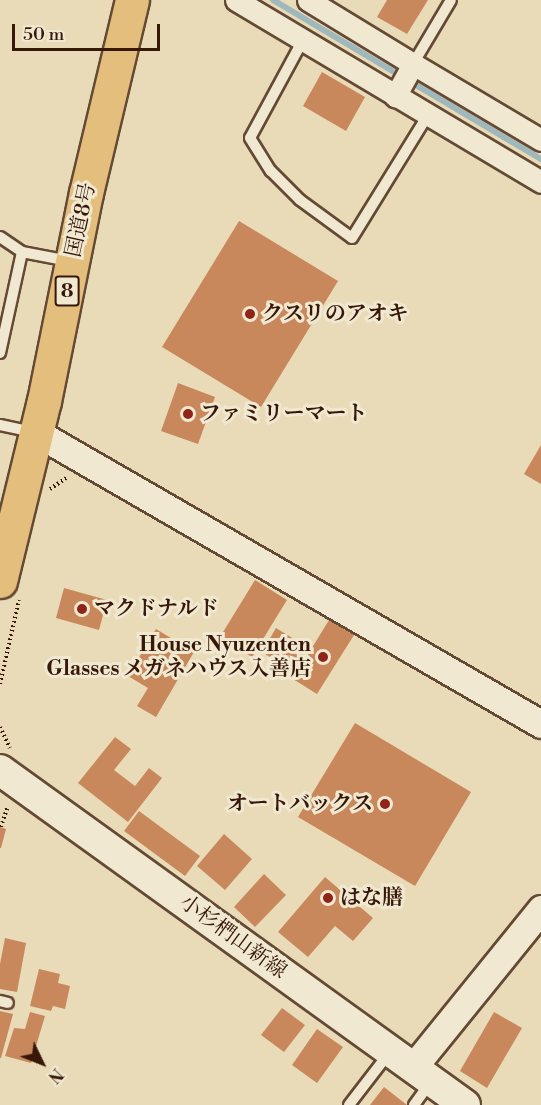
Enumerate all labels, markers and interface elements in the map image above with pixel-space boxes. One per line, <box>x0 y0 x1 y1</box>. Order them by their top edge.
scale bar <box>15 12 164 50</box>
text: 50 m <box>23 23 64 46</box>
street label: 国道8号 <box>61 180 101 260</box>
road number: 8 <box>54 274 80 308</box>
place label: クスリのアオキ <box>262 301 409 327</box>
marker: クスリのアオキ <box>243 307 257 321</box>
place label: ファミリーマート <box>200 401 368 427</box>
marker: ファミリーマート <box>181 407 195 421</box>
place label: マクドナルド <box>94 596 220 622</box>
marker: マクドナルド <box>75 602 89 616</box>
place label: House Nyuzenten Glasses メガネハウス入善店 <box>45 632 311 682</box>
marker: House Nyuzenten Glasses メガネハウス入善店 <box>316 650 330 664</box>
place label: オートバックス <box>226 791 373 817</box>
marker: オートバックス <box>378 797 392 811</box>
place label: はな膳 <box>340 885 403 911</box>
street label: 小杉椚山新線 <box>175 890 291 984</box>
marker: はな膳 <box>321 891 335 905</box>
north arrow <box>12 1033 72 1093</box>
text: N <box>44 1064 67 1087</box>

